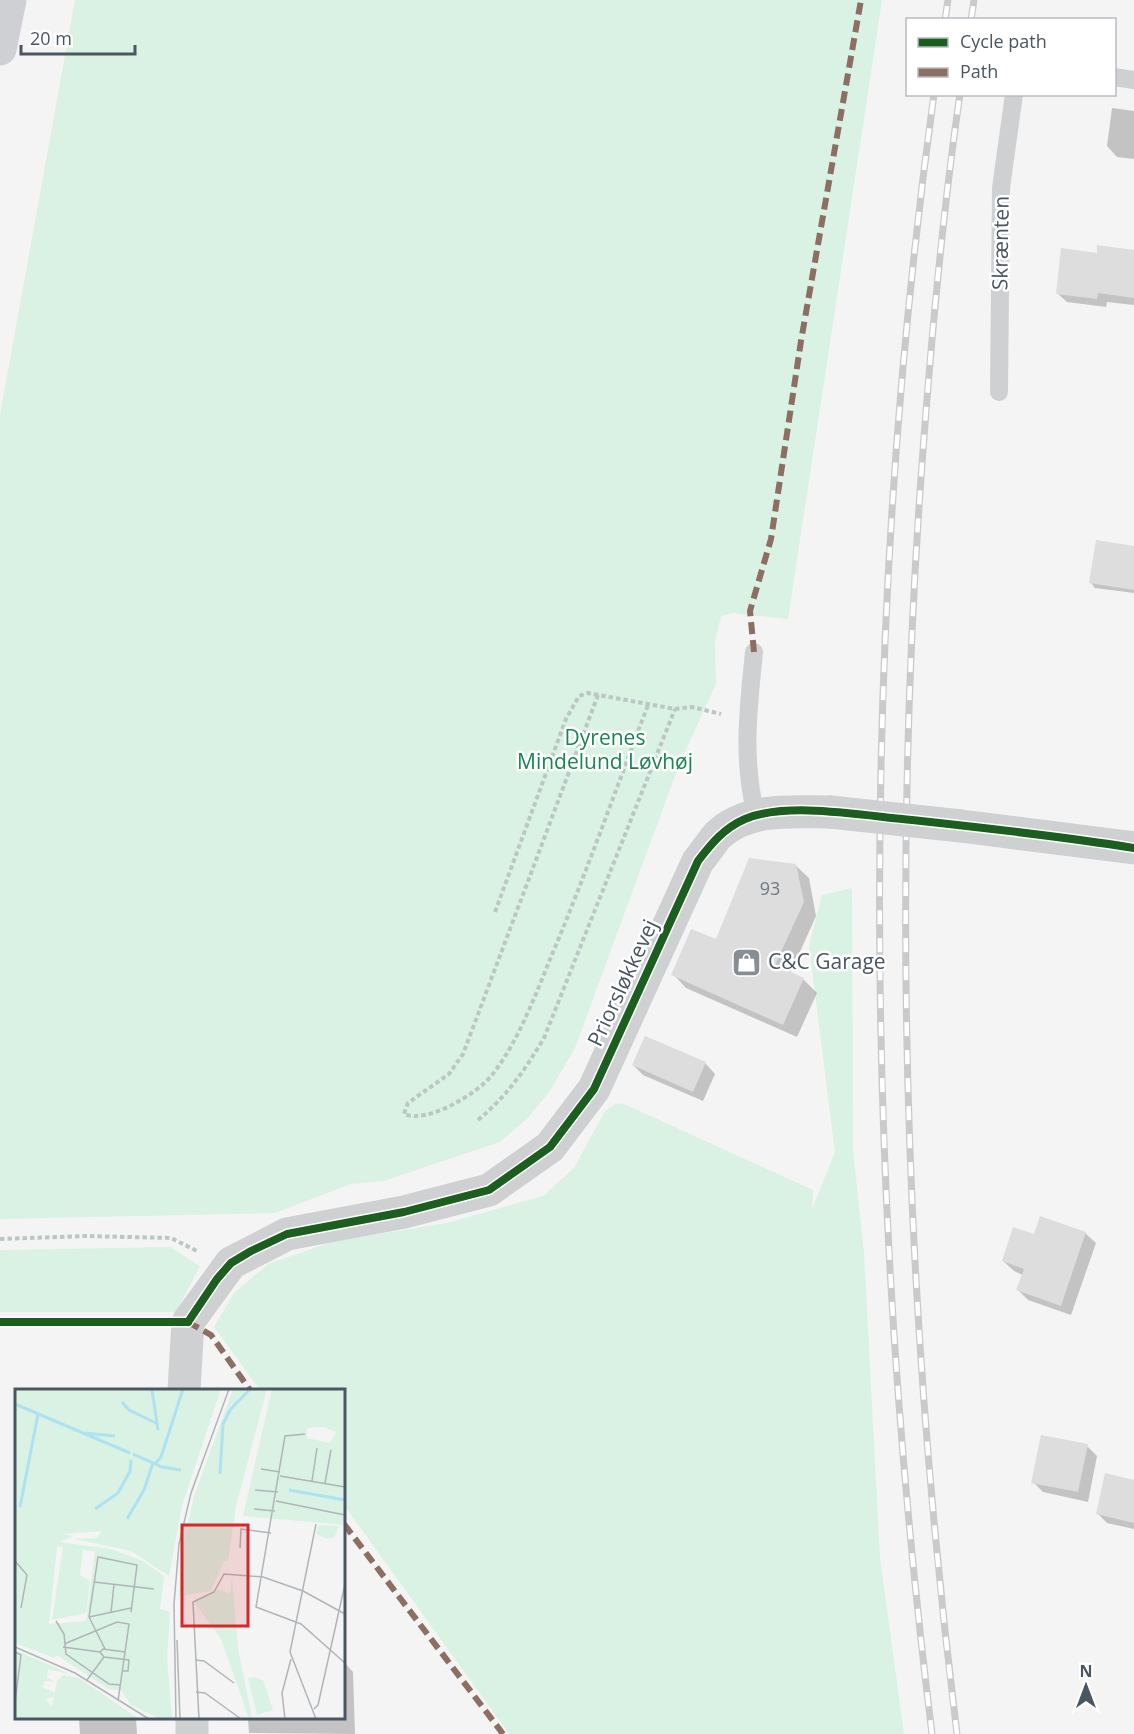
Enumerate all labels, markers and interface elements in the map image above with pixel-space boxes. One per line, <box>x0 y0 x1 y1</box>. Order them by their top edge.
scale bar <box>21 18 135 56</box>
legend <box>906 18 1116 96</box>
text: 20 m <box>30 26 72 50</box>
text: Cycle path <box>960 29 1047 53</box>
text: Path <box>960 59 998 83</box>
street label: Skrænten <box>985 196 1015 290</box>
park label: Dyrenes Mindelund Løvhøj <box>517 723 693 775</box>
house number: 93 <box>760 876 780 900</box>
street label: Priorsløkkevej <box>580 915 664 1051</box>
shop icon: C&C Garage <box>731 946 763 978</box>
place label: C&C Garage <box>768 947 886 975</box>
inset map <box>15 1389 345 1719</box>
north arrow <box>1056 1656 1116 1716</box>
text: N <box>1079 1660 1093 1682</box>

